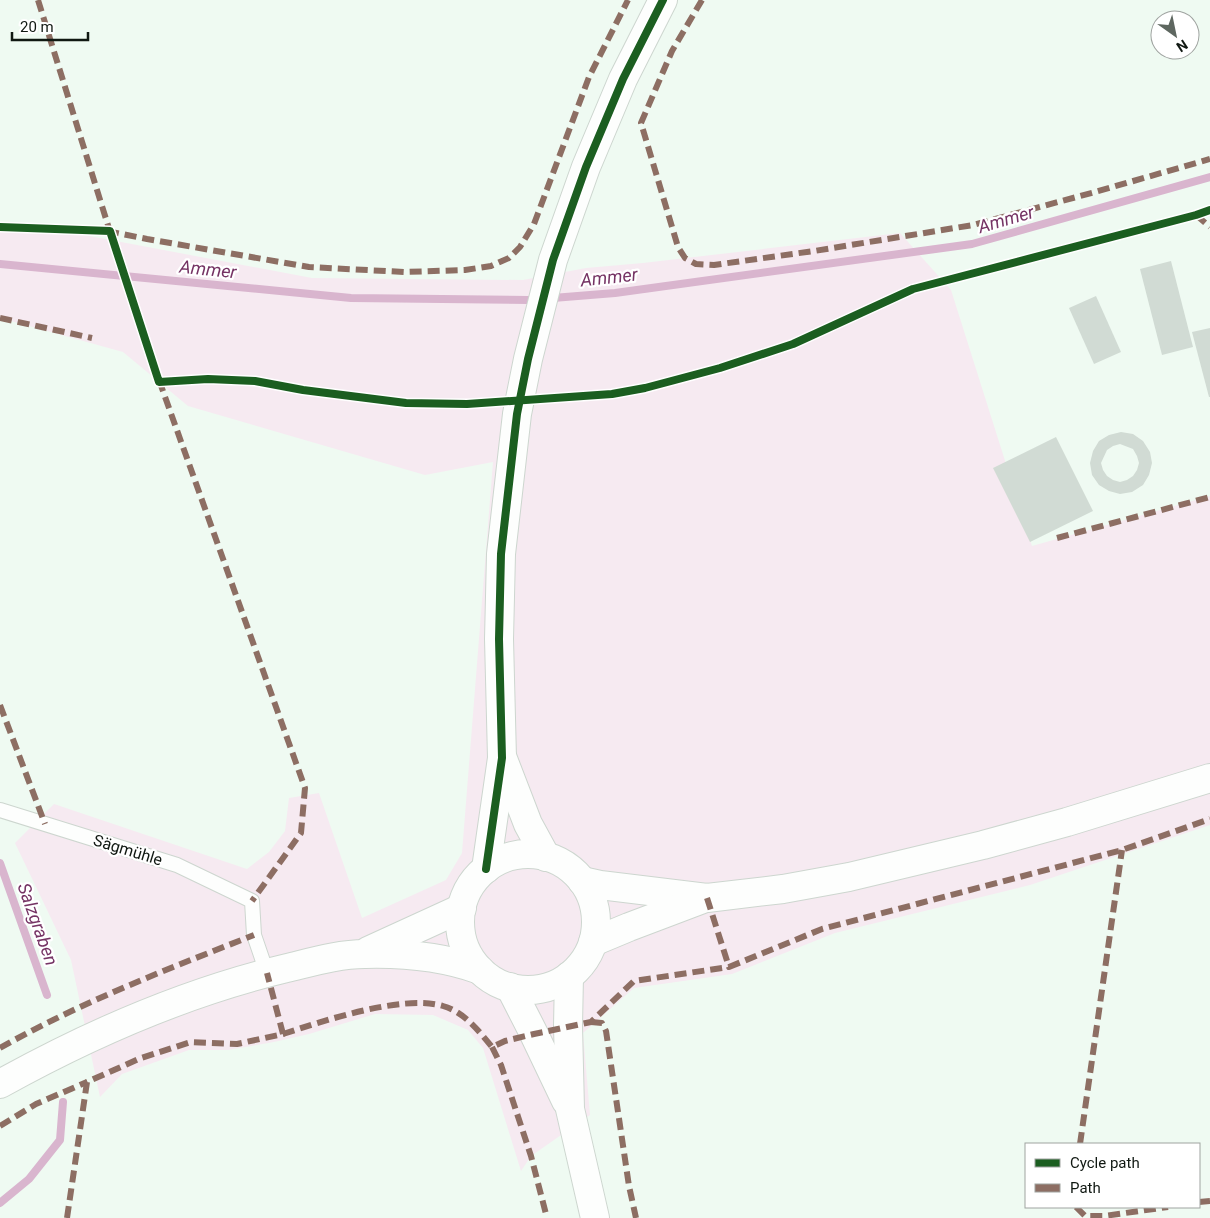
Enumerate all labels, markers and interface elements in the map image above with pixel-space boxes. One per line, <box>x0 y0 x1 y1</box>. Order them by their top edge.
scale bar <box>12 10 89 42</box>
north arrow <box>1150 10 1200 60</box>
text: 20 m <box>20 18 54 36</box>
text: N <box>1174 36 1191 55</box>
water label: Ammer <box>975 201 1037 237</box>
water label: Ammer <box>177 255 239 283</box>
water label: Ammer <box>578 263 640 291</box>
street label: Sägmühle <box>91 831 165 869</box>
water label: Salzgraben <box>13 880 63 968</box>
legend <box>1025 1143 1200 1208</box>
text: Cycle path <box>1070 1154 1140 1172</box>
text: Path <box>1070 1179 1101 1197</box>

